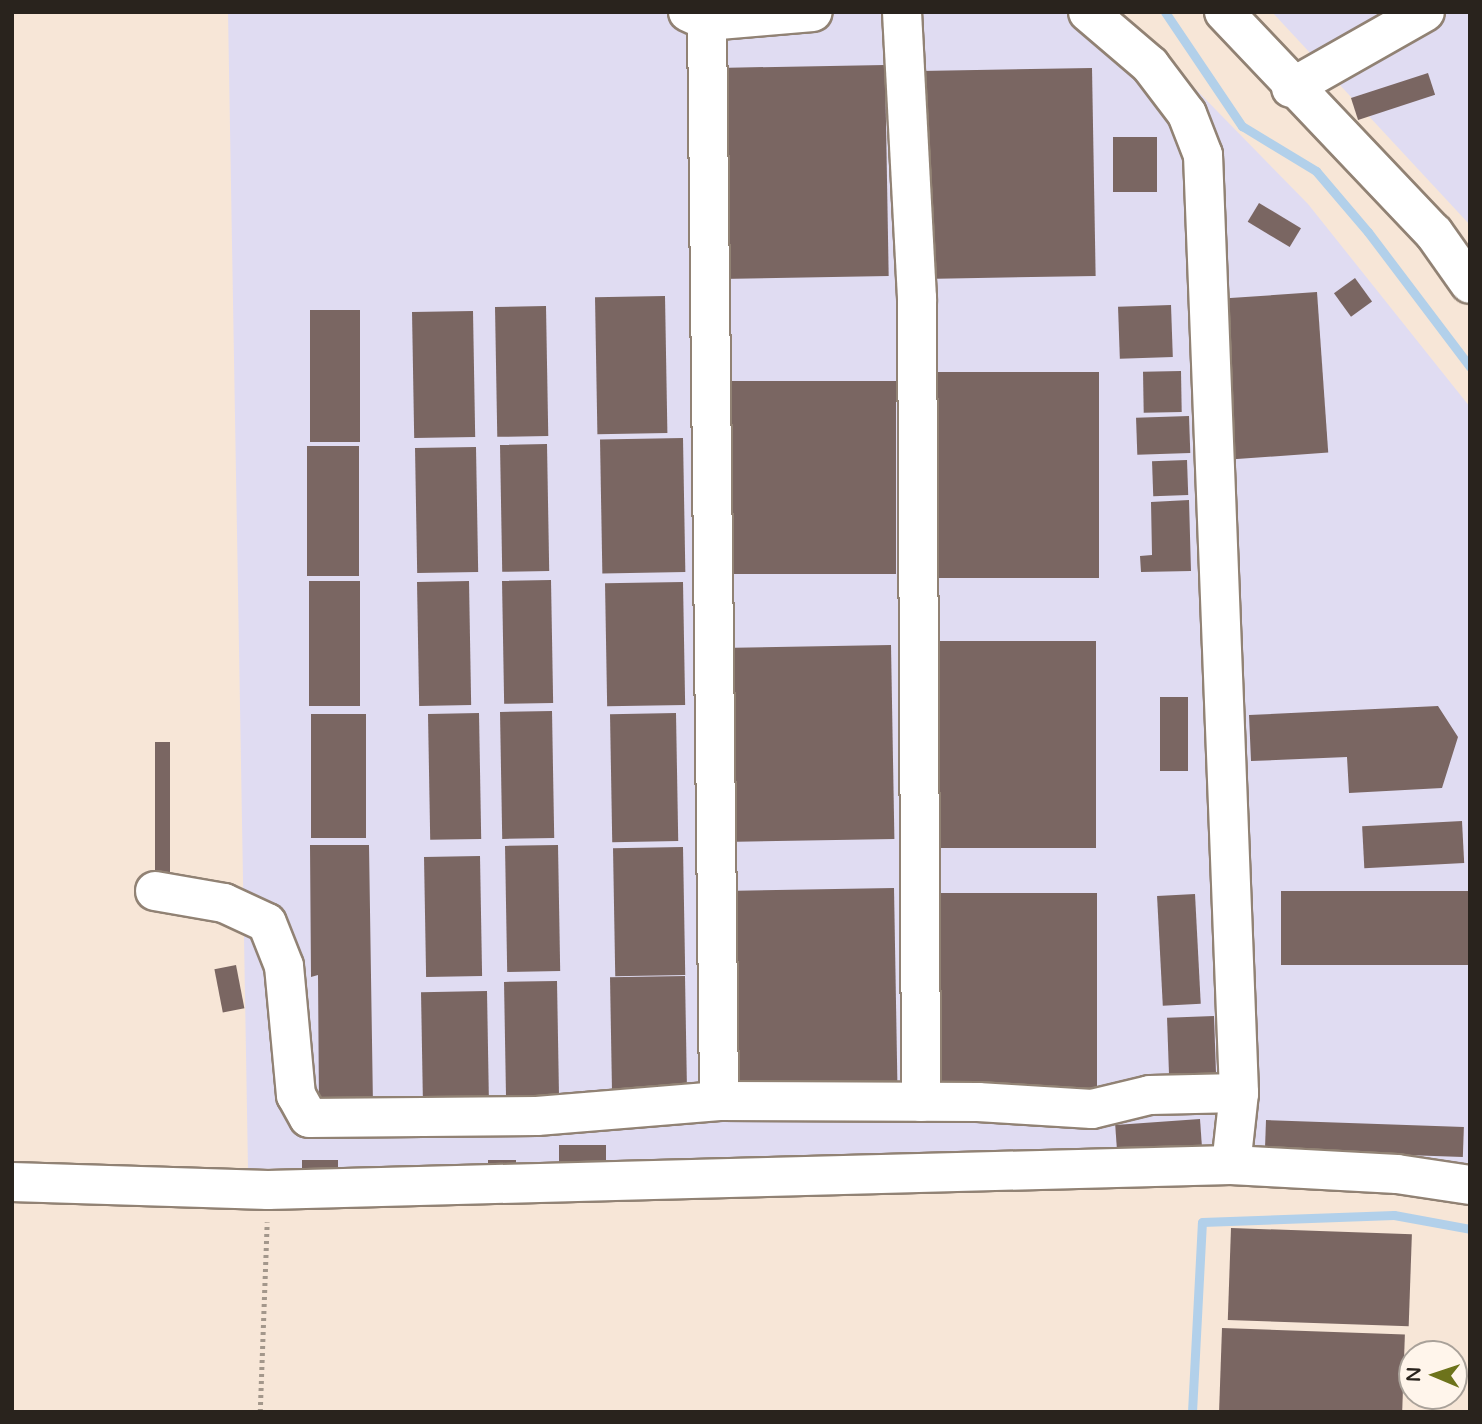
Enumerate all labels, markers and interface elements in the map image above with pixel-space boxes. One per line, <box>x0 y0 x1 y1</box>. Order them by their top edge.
north arrow <box>1398 1340 1468 1410</box>
text: N <box>1403 1366 1425 1382</box>

